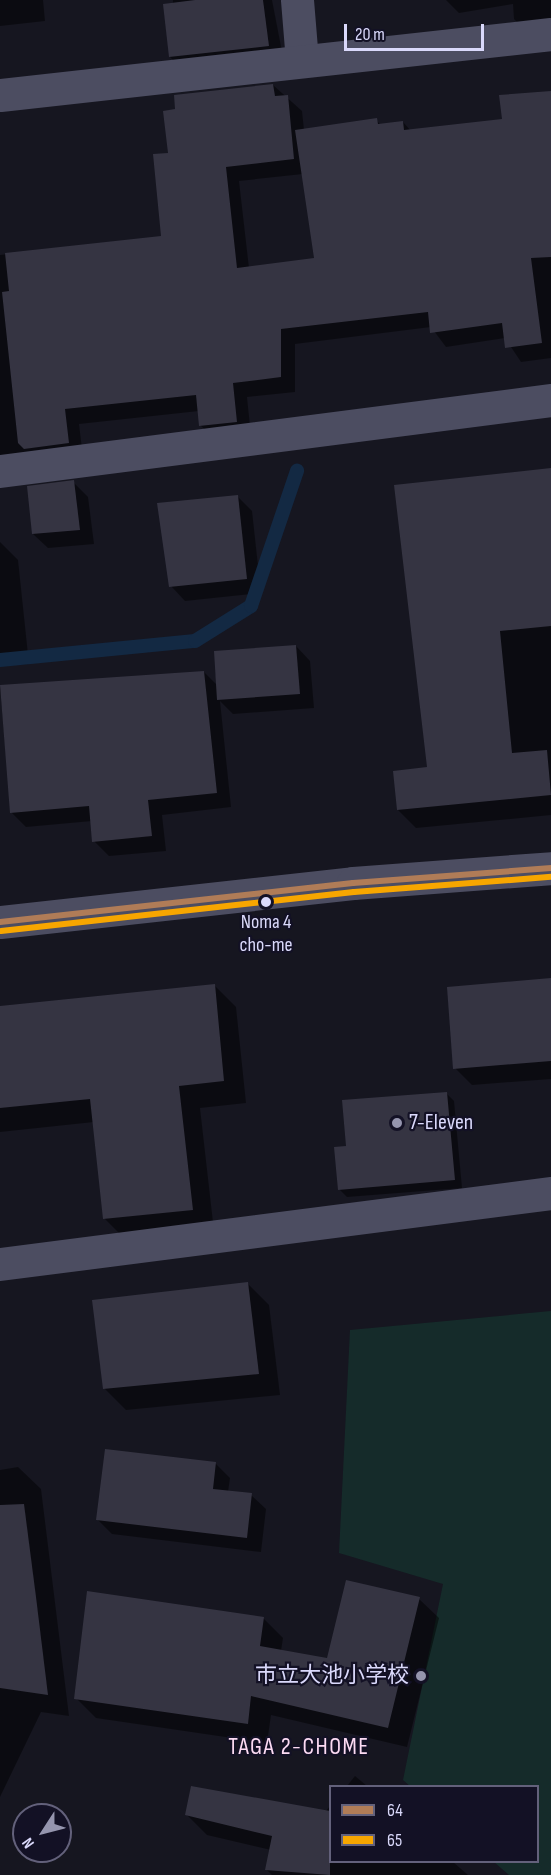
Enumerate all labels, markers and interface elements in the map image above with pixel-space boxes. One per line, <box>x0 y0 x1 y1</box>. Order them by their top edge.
scale bar <box>347 12 486 50</box>
text: 20 m <box>355 24 385 45</box>
marker: Noma 4 cho-me <box>260 896 272 908</box>
place label: Noma 4 cho-me <box>239 911 293 958</box>
place label: 7-Eleven <box>409 1110 473 1136</box>
marker: 7-Eleven <box>390 1116 404 1130</box>
place label: 市立大池小学校 <box>255 1663 409 1689</box>
marker: 市立大池小学校 <box>414 1669 428 1683</box>
district label: TAGA 2-CHOME <box>228 1733 370 1761</box>
legend <box>329 1785 539 1863</box>
text: 64 <box>387 1800 403 1821</box>
north arrow <box>12 1803 72 1863</box>
text: 65 <box>387 1830 402 1851</box>
text: N <box>18 1834 39 1852</box>

